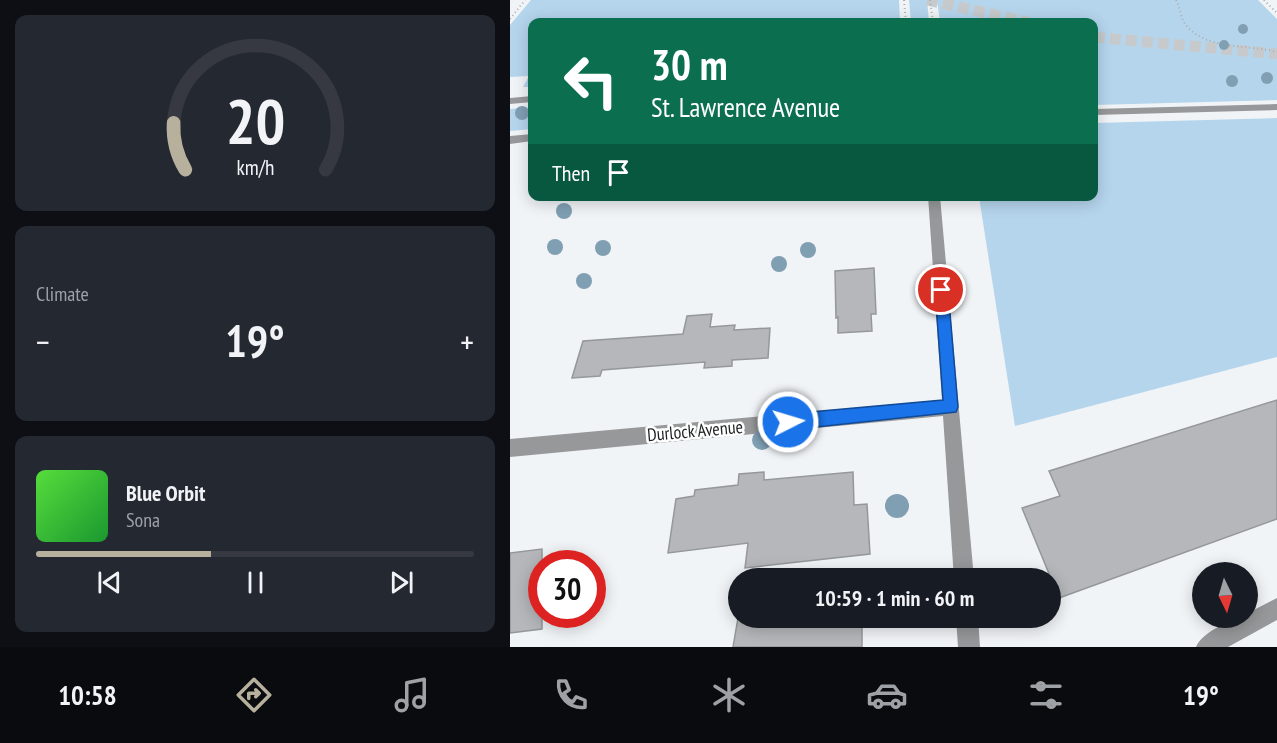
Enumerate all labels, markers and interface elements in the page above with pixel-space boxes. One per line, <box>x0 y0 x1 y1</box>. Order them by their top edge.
text: 30 m <box>651 37 728 92</box>
icon: left <box>552 42 630 120</box>
text: 20 <box>225 80 285 161</box>
text: St. Lawrence Avenue <box>651 90 840 124</box>
text: km/h <box>236 153 274 181</box>
icon: arrive <box>602 156 635 189</box>
text: Then <box>552 159 590 187</box>
pin <box>915 264 966 315</box>
icon: arrive <box>924 273 957 306</box>
text: Climate <box>36 281 89 307</box>
text: 19° <box>225 311 285 369</box>
text: − <box>36 320 50 363</box>
text: + <box>460 320 474 363</box>
position arrow <box>756 390 820 454</box>
street label: Durlock Avenue <box>646 415 744 446</box>
text: Blue Orbit <box>126 479 205 507</box>
text: Sona <box>126 507 160 533</box>
speed limit sign: 30 <box>528 550 606 628</box>
north arrow <box>1192 562 1258 628</box>
map controls <box>1192 562 1258 628</box>
icon: previous <box>93 566 126 599</box>
icon: pause <box>239 566 272 599</box>
icon: next <box>385 566 418 599</box>
text: 10:59 · 1 min · 60 m <box>815 584 974 612</box>
icon: directions <box>233 674 275 716</box>
icon: music <box>391 674 433 716</box>
icon: phone <box>550 674 592 716</box>
icon: climate <box>708 674 750 716</box>
icon: car <box>866 674 908 716</box>
icon: filters <box>1025 674 1067 716</box>
text: 10:58 <box>58 678 117 712</box>
text: 19° <box>1183 678 1219 712</box>

